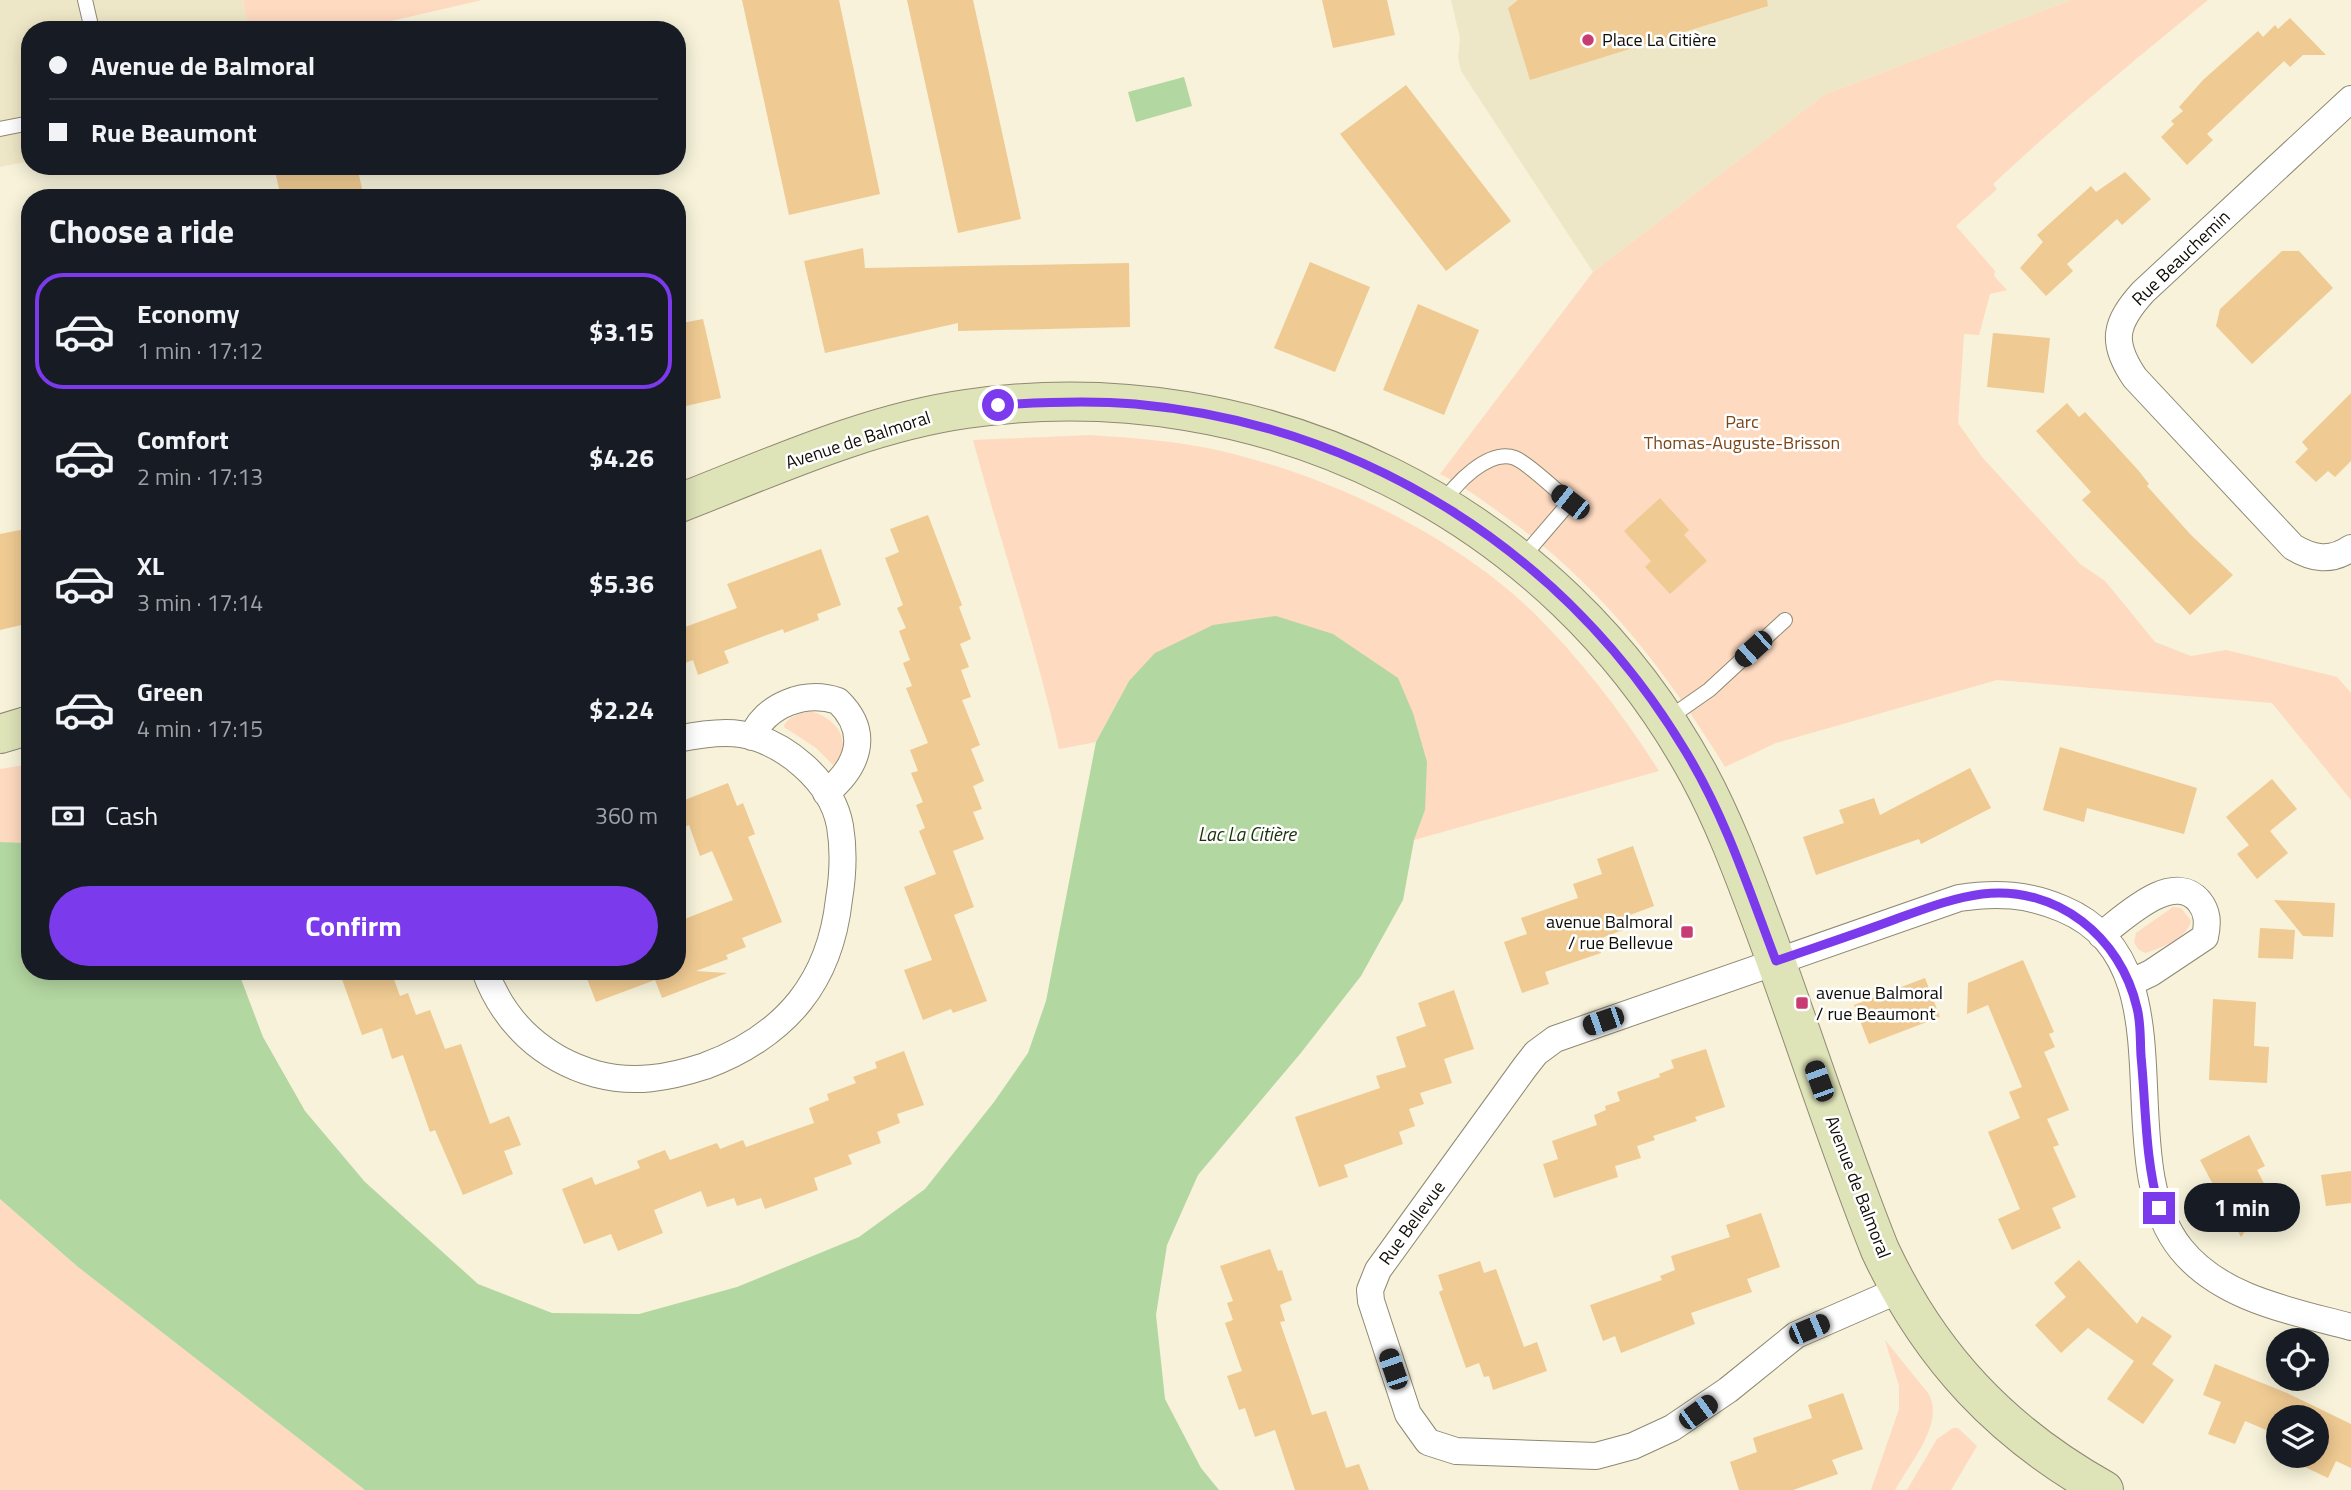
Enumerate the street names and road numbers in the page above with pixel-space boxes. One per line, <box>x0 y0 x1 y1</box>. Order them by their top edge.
street label: Rue Beauchemin <box>2125 204 2236 312</box>
street label: Avenue de Balmoral <box>782 403 934 476</box>
street label: Avenue de Balmoral <box>1819 1111 1898 1262</box>
street label: Rue Bellevue <box>1372 1175 1451 1270</box>

